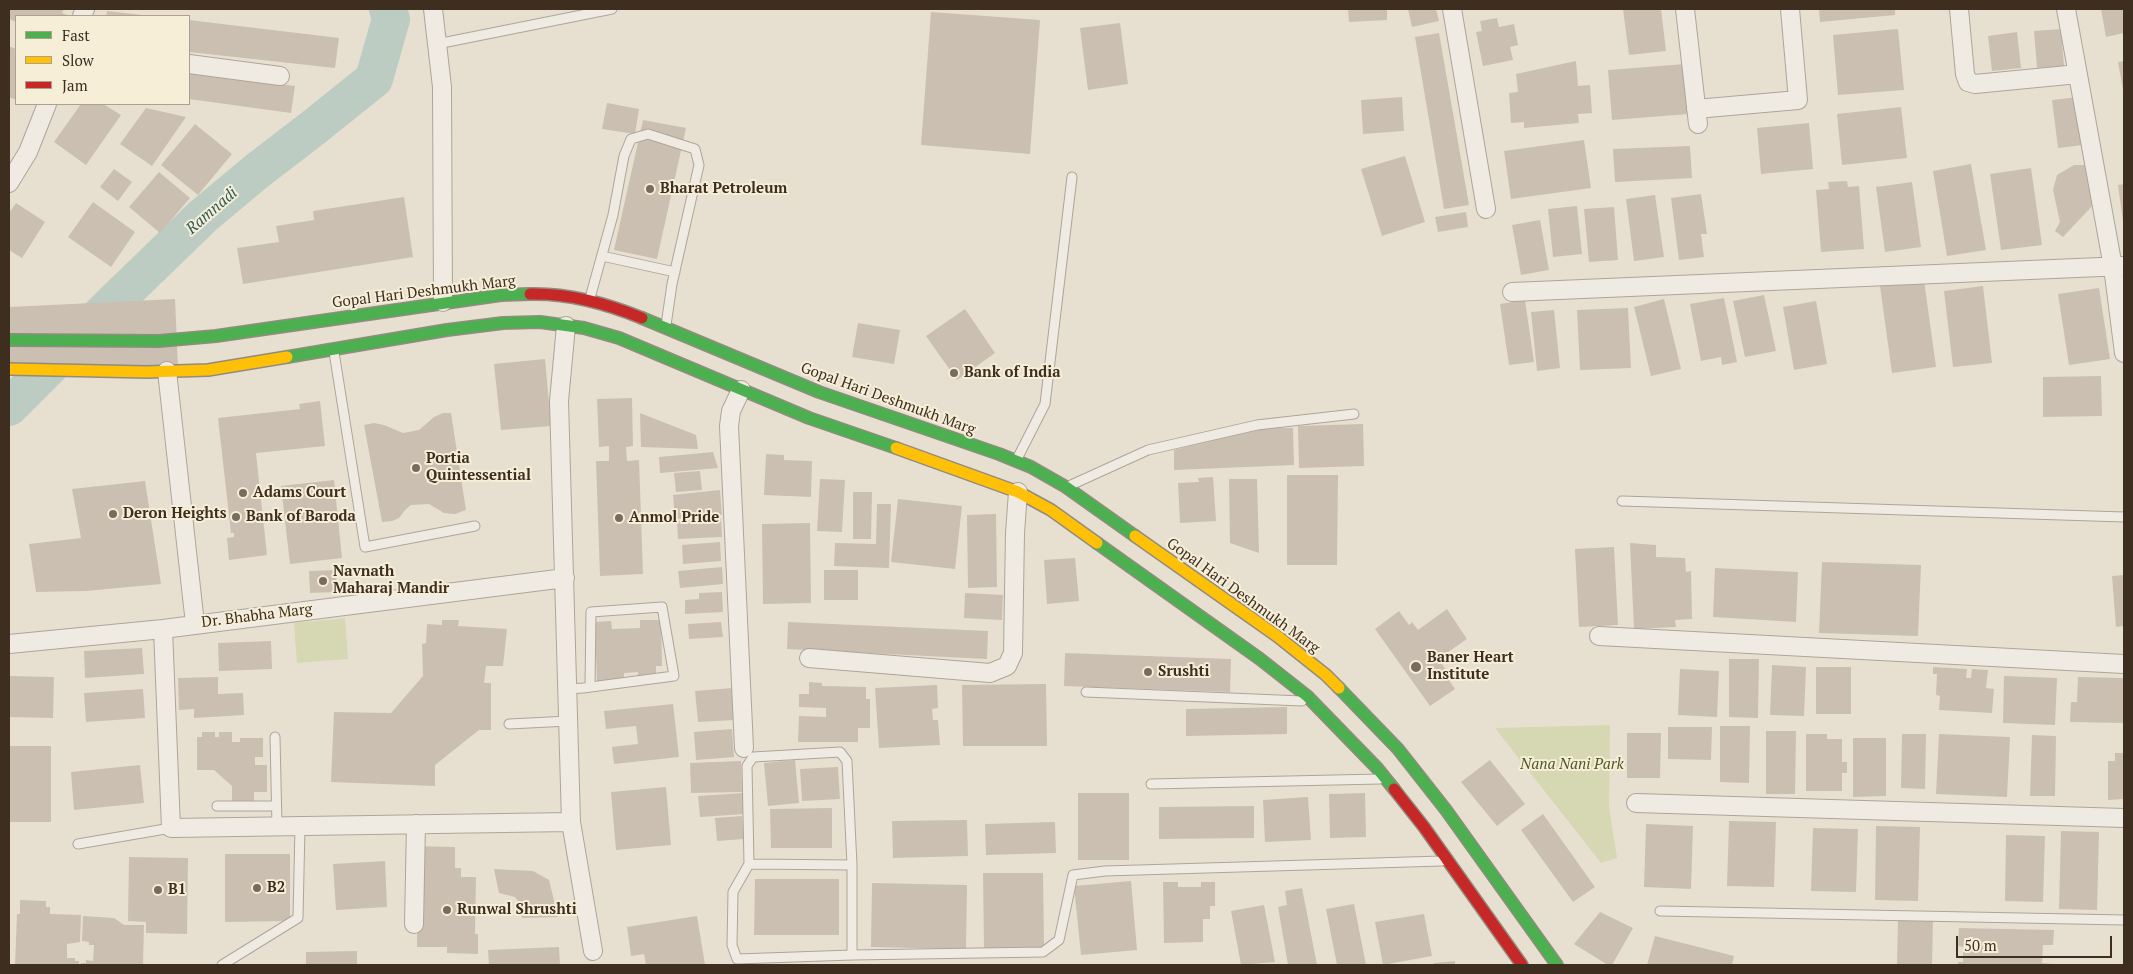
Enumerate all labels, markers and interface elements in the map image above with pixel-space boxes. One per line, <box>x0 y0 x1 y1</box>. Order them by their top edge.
legend <box>15 15 190 105</box>
text: Fast <box>62 25 90 45</box>
text: Slow <box>62 50 94 70</box>
text: Jam <box>62 75 88 95</box>
place label: Bharat Petroleum <box>660 180 787 198</box>
marker: Bharat Petroleum <box>644 183 656 195</box>
water label: Ramnadi <box>182 184 242 238</box>
street label: Gopal Hari Deshmukh Marg <box>331 272 517 312</box>
street label: Gopal Hari Deshmukh Marg <box>798 359 978 439</box>
place label: Bank of India <box>964 364 1061 382</box>
marker: Bank of India <box>948 367 960 379</box>
place label: Portia Quintessential <box>426 450 531 485</box>
marker: Portia Quintessential <box>410 462 422 474</box>
place label: Adams Court <box>253 484 346 502</box>
marker: Adams Court <box>237 487 249 499</box>
place label: Deron Heights <box>123 505 227 523</box>
marker: Deron Heights <box>107 508 119 520</box>
place label: Bank of Baroda <box>246 508 356 526</box>
place label: Anmol Pride <box>629 509 719 527</box>
marker: Bank of Baroda <box>230 511 242 523</box>
marker: Anmol Pride <box>613 512 625 524</box>
street label: Gopal Hari Deshmukh Marg <box>1163 534 1323 658</box>
place label: Navnath Maharaj Mandir <box>333 563 449 598</box>
marker: Navnath Maharaj Mandir <box>317 575 329 587</box>
street label: Dr. Bhabha Marg <box>200 600 314 632</box>
place label: Baner Heart Institute <box>1427 649 1514 684</box>
marker: Baner Heart Institute <box>1409 660 1423 674</box>
place label: Srushti <box>1158 663 1210 681</box>
marker: Srushti <box>1142 666 1154 678</box>
park label: Nana Nani Park <box>1520 756 1624 774</box>
place label: B2 <box>267 879 285 897</box>
place label: B1 <box>168 881 186 899</box>
marker: B2 <box>251 882 263 894</box>
marker: B1 <box>152 884 164 896</box>
place label: Runwal Shrushti <box>457 901 577 919</box>
marker: Runwal Shrushti <box>441 904 453 916</box>
scale bar <box>1958 926 2114 958</box>
text: 50 m <box>1964 935 1997 955</box>

